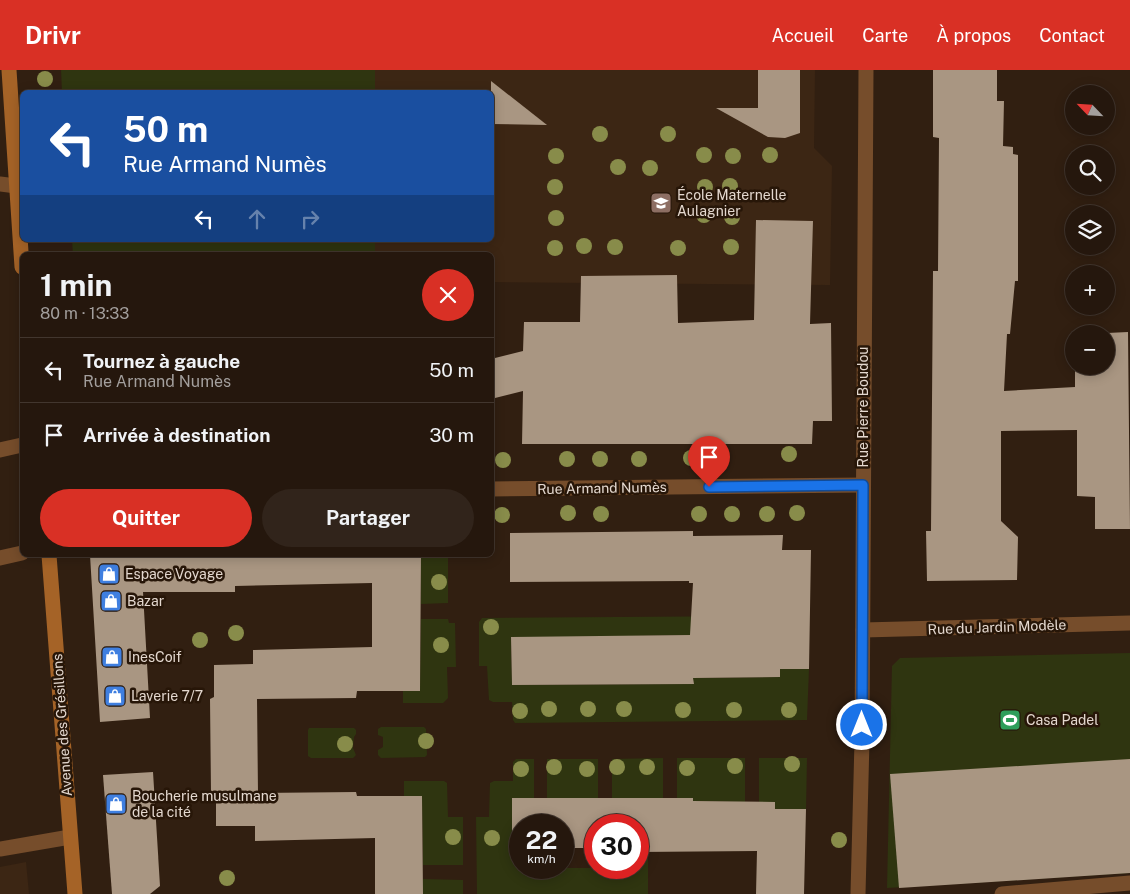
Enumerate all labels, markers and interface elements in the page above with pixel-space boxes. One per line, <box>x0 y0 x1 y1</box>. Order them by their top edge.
text: Drivr <box>25 21 81 49</box>
text: Accueil <box>772 25 834 46</box>
text: Carte <box>862 25 908 46</box>
text: À propos <box>936 25 1011 46</box>
text: Contact <box>1039 25 1105 46</box>
north arrow <box>1065 85 1115 135</box>
map controls <box>1065 85 1115 375</box>
text: 50 m <box>123 109 208 150</box>
icon: left <box>40 110 105 175</box>
button: search <box>1065 145 1115 195</box>
text: Rue Armand Numès <box>123 151 327 177</box>
place label: École Maternelle Aulagnier <box>677 186 787 219</box>
school or university icon: École Maternelle Aulagnier <box>649 191 673 215</box>
icon: left <box>190 205 218 233</box>
icon: ahead <box>243 205 271 233</box>
icon: right <box>296 205 324 233</box>
button: layers <box>1065 205 1115 255</box>
button: + <box>1065 265 1115 315</box>
text: 1 min <box>40 267 112 303</box>
button: close <box>422 269 474 321</box>
text: 80 m · 13:33 <box>40 304 129 323</box>
button: − <box>1065 325 1115 375</box>
street label: Rue Pierre Boudou <box>855 347 871 467</box>
text: Tournez à gauche <box>83 350 240 372</box>
icon: left <box>40 356 68 384</box>
text: 50 m <box>429 359 474 381</box>
text: Rue Armand Numès <box>83 372 231 391</box>
icon: arrive <box>40 421 68 449</box>
text: Arrivée à destination <box>83 424 271 446</box>
text: 30 m <box>429 424 474 446</box>
pin <box>688 436 730 487</box>
icon: arrive <box>695 443 723 471</box>
street label: Rue Armand Numès <box>537 479 667 497</box>
button: Quitter <box>40 489 252 547</box>
button: Partager <box>262 489 474 547</box>
shop icon: Espace Voyage <box>97 562 121 586</box>
place label: Espace Voyage <box>125 566 223 582</box>
shop icon: Bazar <box>99 589 123 613</box>
place label: Bazar <box>127 593 164 609</box>
street label: Rue du Jardin Modèle <box>927 617 1067 637</box>
shop icon: InesCoif <box>100 645 124 669</box>
place label: InesCoif <box>128 649 182 665</box>
street label: Avenue des Grésillons <box>49 653 75 797</box>
shop icon: Laverie 7/7 <box>103 684 127 708</box>
place label: Laverie 7/7 <box>131 688 203 704</box>
position arrow <box>835 698 887 750</box>
sports icon: Casa Padel <box>998 708 1022 732</box>
place label: Casa Padel <box>1026 712 1099 728</box>
place label: Boucherie musulmane de la cité <box>132 788 277 820</box>
shop icon: Boucherie musulmane de la cité <box>104 792 128 816</box>
speed limit sign: 30 <box>584 814 649 879</box>
text: 22 <box>526 825 557 855</box>
text: km/h <box>527 852 556 866</box>

